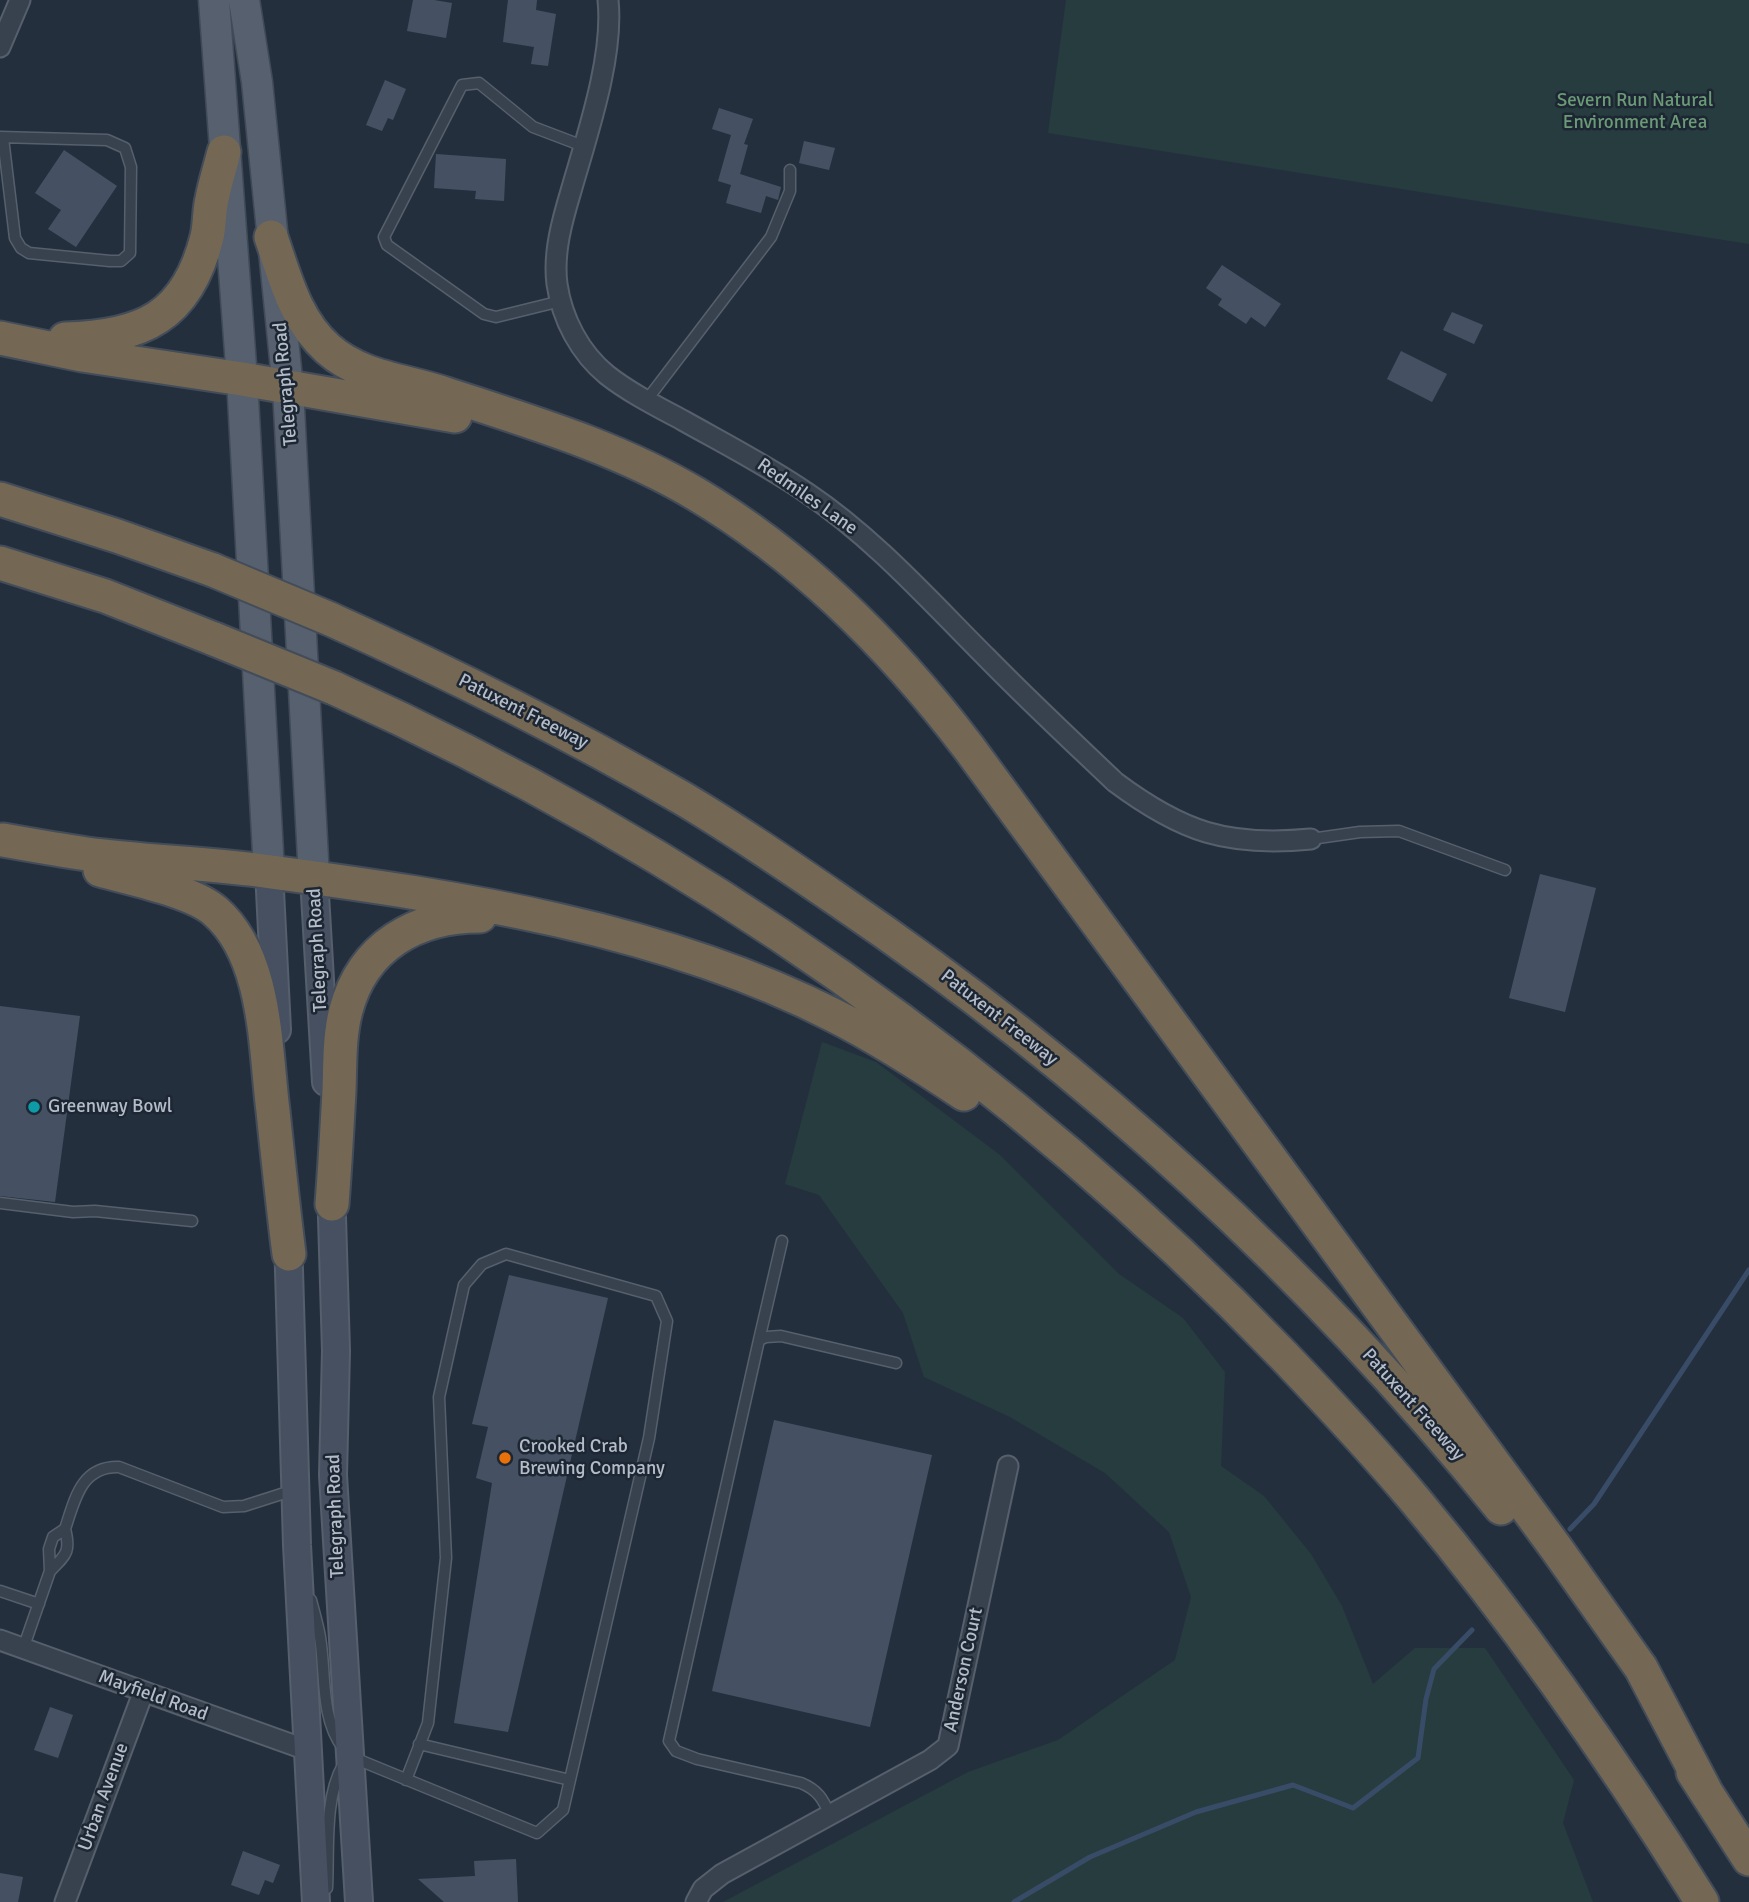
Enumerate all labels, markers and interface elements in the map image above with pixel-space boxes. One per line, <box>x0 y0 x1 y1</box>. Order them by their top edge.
park label: Severn Run Natural Environment Area <box>1557 90 1713 134</box>
street label: Telegraph Road <box>269 321 303 447</box>
street label: Redmiles Lane <box>752 454 862 540</box>
street label: Patuxent Freeway <box>454 669 592 755</box>
street label: Telegraph Road <box>303 888 333 1012</box>
street label: Patuxent Freeway <box>936 965 1062 1071</box>
place label: Greenway Bowl <box>48 1096 172 1118</box>
marker: Greenway Bowl <box>26 1099 42 1115</box>
street label: Patuxent Freeway <box>1357 1344 1469 1466</box>
place label: Crooked Crab Brewing Company <box>519 1436 665 1480</box>
marker: Crooked Crab Brewing Company <box>497 1450 513 1466</box>
street label: Telegraph Road <box>322 1454 350 1578</box>
street label: Anderson Court <box>940 1606 988 1734</box>
street label: Mayfield Road <box>95 1666 211 1726</box>
street label: Urban Avenue <box>74 1740 134 1854</box>

